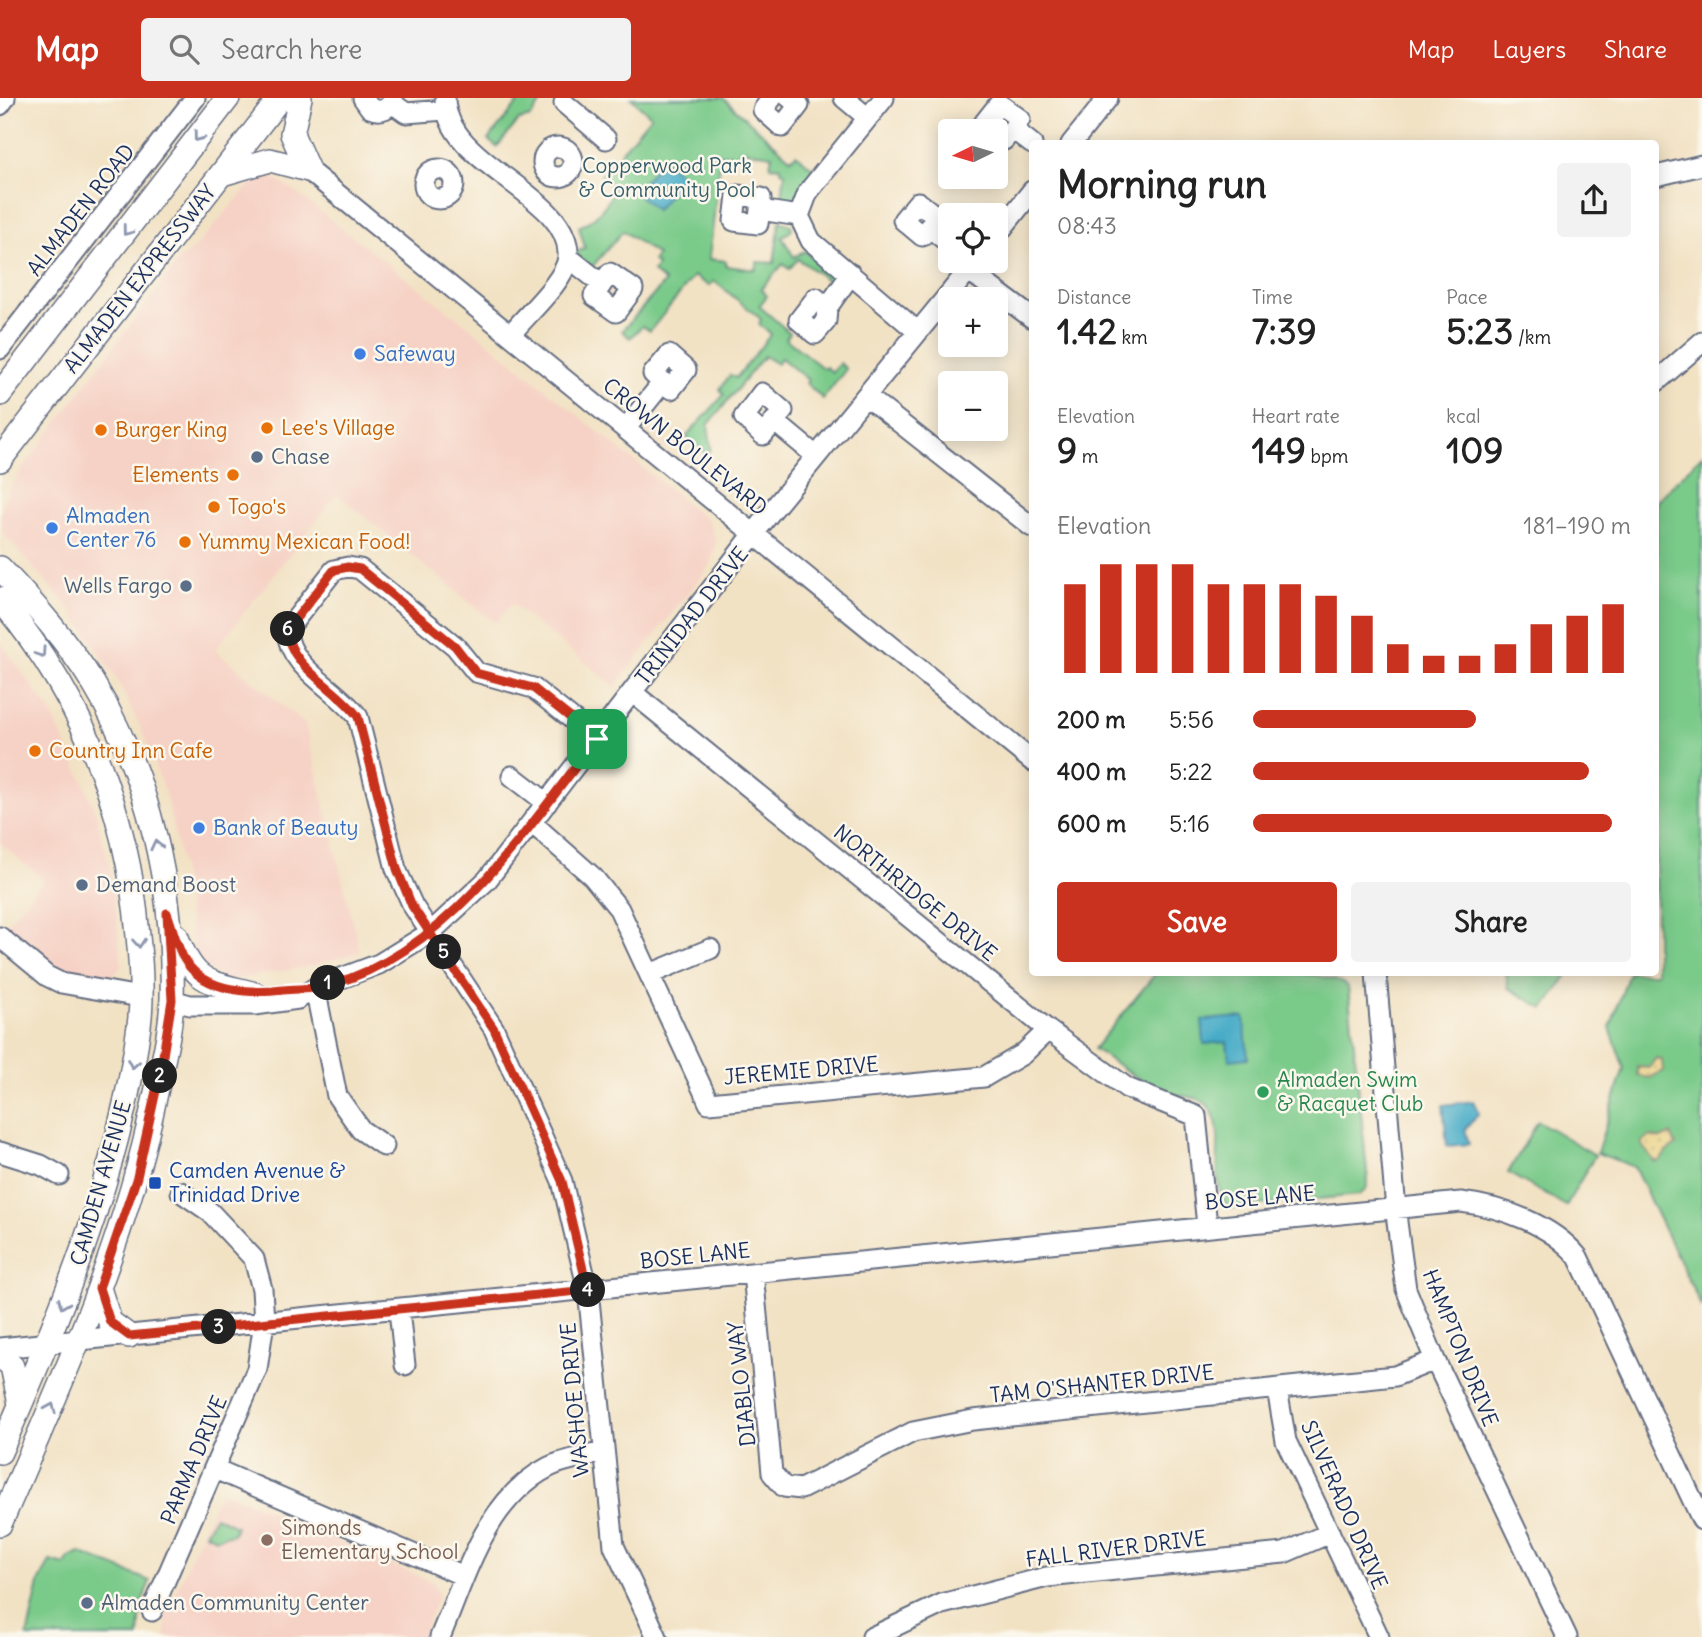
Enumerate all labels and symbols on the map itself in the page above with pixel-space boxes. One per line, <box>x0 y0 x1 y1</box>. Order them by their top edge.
north arrow <box>938 119 1008 189</box>
one-way arrow <box>194 130 207 142</box>
street label: ALMADEN ROAD <box>21 138 141 281</box>
park label: Copperwood Park & Community Pool <box>579 152 755 203</box>
street label: ALMADEN EXPRESSWAY <box>58 179 222 378</box>
one-way arrow <box>122 223 135 236</box>
place label: Safeway <box>374 340 456 367</box>
marker: Safeway <box>352 346 368 362</box>
street label: CROWN BOULEVARD <box>597 372 773 521</box>
place label: Lee's Village <box>281 414 395 441</box>
place label: Burger King <box>115 416 228 443</box>
marker: Lee's Village <box>259 420 275 436</box>
marker: Burger King <box>93 422 109 438</box>
place label: Chase <box>271 443 330 470</box>
marker: Chase <box>249 449 265 465</box>
place label: Elements <box>132 461 219 488</box>
marker: Elements <box>225 467 241 483</box>
place label: Togo's <box>228 493 286 520</box>
marker: Togo's <box>206 499 222 515</box>
place label: Almaden Center 76 <box>66 502 156 553</box>
marker: Almaden Center 76 <box>44 520 60 536</box>
place label: Yummy Mexican Food! <box>199 528 410 555</box>
marker: Yummy Mexican Food! <box>177 534 193 550</box>
street label: TRINIDAD DRIVE <box>629 541 754 690</box>
place label: Wells Fargo <box>64 572 172 599</box>
marker: Wells Fargo <box>178 578 194 594</box>
pin: 6 <box>270 612 306 646</box>
one-way arrow <box>33 646 46 659</box>
pin <box>567 709 627 769</box>
place label: Country Inn Cafe <box>49 737 213 764</box>
marker: Country Inn Cafe <box>27 743 43 759</box>
place label: Bank of Beauty <box>213 814 358 841</box>
street label: NORTHRIDGE DRIVE <box>828 818 1003 967</box>
marker: Bank of Beauty <box>191 820 207 836</box>
one-way arrow <box>150 840 165 852</box>
place label: Demand Boost <box>96 871 236 898</box>
marker: Demand Boost <box>74 877 90 893</box>
pin: 5 <box>426 934 462 970</box>
one-way arrow <box>131 938 146 949</box>
pin: 1 <box>310 966 346 1001</box>
street label: JEREMIE DRIVE <box>722 1050 880 1091</box>
one-way arrow <box>126 1058 141 1070</box>
pin: 2 <box>142 1058 178 1094</box>
place label: Almaden Swim & Racquet Club <box>1277 1066 1423 1117</box>
marker: Almaden Swim & Racquet Club <box>1255 1084 1271 1100</box>
street label: CAMDEN AVENUE <box>64 1097 137 1269</box>
place label: Camden Avenue & Trinidad Drive <box>169 1157 345 1208</box>
marker: Camden Avenue & Trinidad Drive <box>147 1175 163 1191</box>
street label: BOSE LANE <box>1204 1179 1316 1216</box>
street label: BOSE LANE <box>638 1236 751 1275</box>
street label: HAMPTON DRIVE <box>1417 1265 1504 1430</box>
pin: 4 <box>570 1272 606 1308</box>
one-way arrow <box>57 1296 71 1309</box>
pin: 3 <box>202 1310 236 1344</box>
street label: DIABLO WAY <box>721 1320 761 1448</box>
street label: WASHOE DRIVE <box>554 1322 595 1479</box>
street label: TAM O'SHANTER DRIVE <box>989 1358 1215 1409</box>
street label: PARMA DRIVE <box>154 1391 233 1528</box>
one-way arrow <box>42 1403 56 1415</box>
street label: SILVERADO DRIVE <box>1295 1416 1394 1593</box>
place label: Simonds Elementary School <box>281 1514 458 1565</box>
street label: FALL RIVER DRIVE <box>1024 1524 1208 1573</box>
marker: Simonds Elementary School <box>259 1532 275 1548</box>
place label: Almaden Community Center <box>101 1589 369 1616</box>
marker: Almaden Community Center <box>79 1595 95 1611</box>

